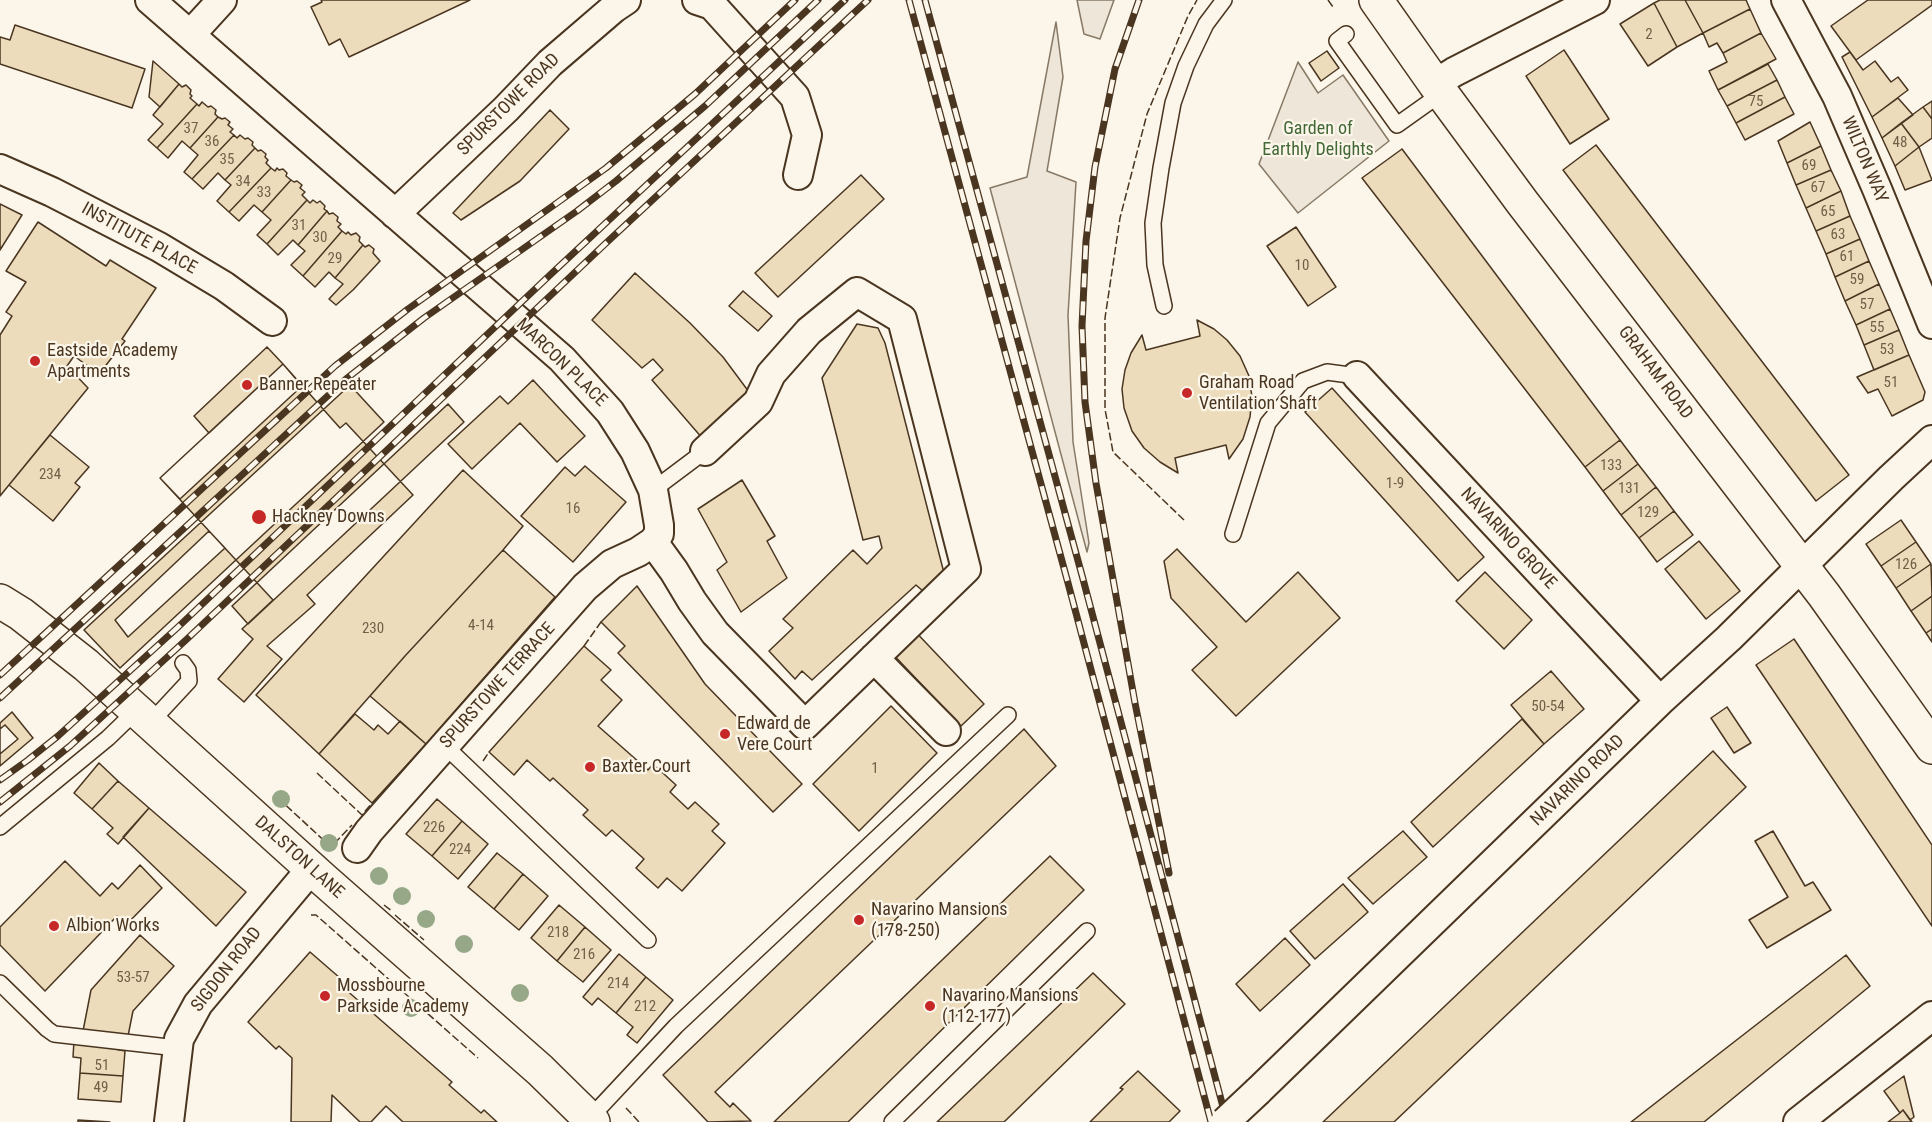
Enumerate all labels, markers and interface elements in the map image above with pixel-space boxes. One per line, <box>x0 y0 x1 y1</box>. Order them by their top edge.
house number: 2 <box>1645 26 1653 44</box>
street label: SPURSTOWE ROAD <box>453 49 565 161</box>
house number: 75 <box>1749 93 1763 111</box>
street label: WILTON WAY <box>1836 113 1892 207</box>
park label: Garden of Earthly Delights <box>1262 118 1374 160</box>
house number: 37 <box>184 120 198 138</box>
house number: 36 <box>205 133 219 151</box>
house number: 48 <box>1893 134 1907 152</box>
house number: 35 <box>220 151 234 169</box>
house number: 69 <box>1802 157 1816 175</box>
house number: 34 <box>236 173 250 191</box>
house number: 67 <box>1811 179 1825 197</box>
house number: 33 <box>257 184 271 202</box>
street label: INSTITUTE PLACE <box>77 198 201 280</box>
house number: 65 <box>1821 203 1835 221</box>
house number: 31 <box>292 217 306 235</box>
house number: 63 <box>1831 226 1845 244</box>
house number: 30 <box>313 229 327 247</box>
house number: 61 <box>1840 248 1854 266</box>
house number: 29 <box>328 250 342 268</box>
house number: 10 <box>1295 257 1309 275</box>
house number: 59 <box>1850 271 1864 289</box>
house number: 57 <box>1860 296 1874 314</box>
street label: MARCON PLACE <box>511 314 611 412</box>
house number: 55 <box>1870 319 1884 337</box>
street label: GRAHAM ROAD <box>1613 322 1697 424</box>
place label: Eastside Academy Apartments <box>47 340 178 382</box>
house number: 53 <box>1880 341 1894 359</box>
marker: Eastside Academy Apartments <box>28 354 42 368</box>
place label: Graham Road Ventilation Shaft <box>1199 372 1317 415</box>
place label: Banner Repeater <box>259 374 376 396</box>
house number: 51 <box>1884 374 1898 392</box>
marker: Banner Repeater <box>240 378 254 392</box>
marker: Graham Road Ventilation Shaft <box>1180 386 1194 400</box>
house number: 133 <box>1600 457 1622 475</box>
house number: 234 <box>39 466 61 484</box>
house number: 1-9 <box>1386 475 1404 493</box>
house number: 131 <box>1618 480 1640 498</box>
street label: NAVARINO GROVE <box>1456 484 1560 594</box>
house number: 16 <box>566 500 580 518</box>
house number: 129 <box>1637 504 1659 522</box>
place label: Hackney Downs <box>272 506 385 528</box>
marker: Hackney Downs <box>250 508 268 526</box>
house number: 126 <box>1895 556 1917 574</box>
house number: 4-14 <box>468 617 494 635</box>
street label: SPURSTOWE TERRACE <box>436 619 560 753</box>
house number: 230 <box>362 620 384 638</box>
house number: 50-54 <box>1531 698 1565 716</box>
place label: Edward de Vere Court <box>737 713 812 756</box>
marker: Edward de Vere Court <box>718 727 732 741</box>
street label: NAVARINO ROAD <box>1527 731 1629 831</box>
place label: Baxter Court <box>602 756 691 778</box>
marker: Baxter Court <box>583 760 597 774</box>
house number: 1 <box>871 760 879 778</box>
street label: DALSTON LANE <box>250 812 348 904</box>
house number: 226 <box>423 819 445 837</box>
house number: 224 <box>449 841 471 859</box>
place label: Navarino Mansions (178-250) <box>871 899 1008 942</box>
marker: Navarino Mansions (178-250) <box>852 913 866 927</box>
place label: Albion Works <box>66 915 160 937</box>
marker: Albion Works <box>47 919 61 933</box>
street label: SIGDON ROAD <box>187 923 267 1017</box>
house number: 218 <box>547 924 569 942</box>
house number: 216 <box>573 946 595 964</box>
house number: 53-57 <box>116 969 150 987</box>
place label: Mossbourne Parkside Academy <box>337 975 469 1018</box>
house number: 214 <box>607 975 629 993</box>
place label: Navarino Mansions (112-177) <box>942 985 1079 1028</box>
marker: Mossbourne Parkside Academy <box>318 989 332 1003</box>
house number: 212 <box>634 998 656 1016</box>
marker: Navarino Mansions (112-177) <box>923 999 937 1013</box>
house number: 51 <box>95 1057 109 1075</box>
house number: 49 <box>94 1079 108 1097</box>

